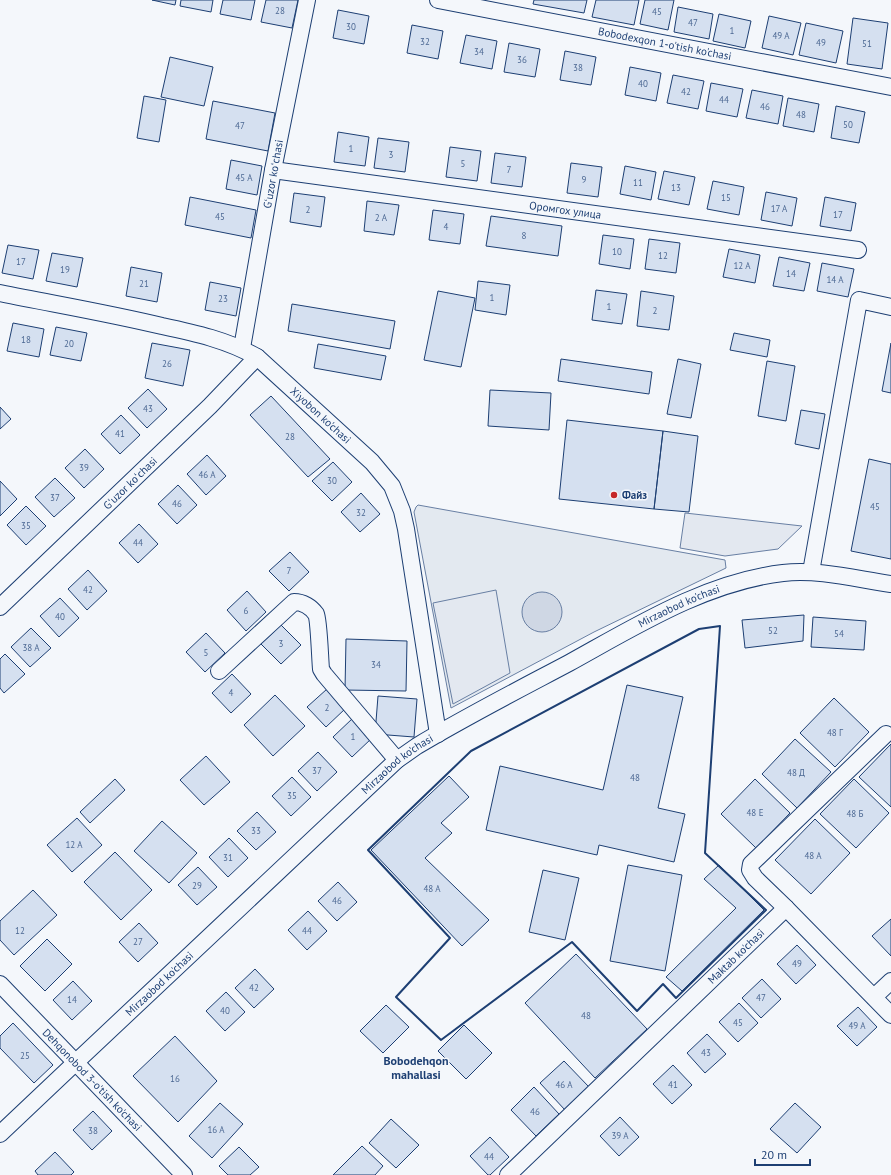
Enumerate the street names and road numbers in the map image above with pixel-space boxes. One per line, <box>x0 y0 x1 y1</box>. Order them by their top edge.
street label: Bobodexqon 1-o'tish ko'chasi <box>597 24 733 63</box>
street label: Gʻuzor koʻchasi <box>260 138 286 210</box>
street label: Оромгох улица <box>528 198 602 222</box>
street label: Xiyobon ko'chasi <box>287 384 354 446</box>
street label: Gʻuzor koʻchasi <box>100 454 160 512</box>
street label: Mirzaobod ko'chasi <box>636 581 722 631</box>
street label: Mirzaobod ko'chasi <box>358 731 435 797</box>
street label: Maktab ko'chasi <box>705 926 767 987</box>
street label: Mirzaobod ko'chasi <box>122 948 196 1019</box>
street label: Dehqonobod 3-o'tish ko'chasi <box>40 1026 145 1134</box>

